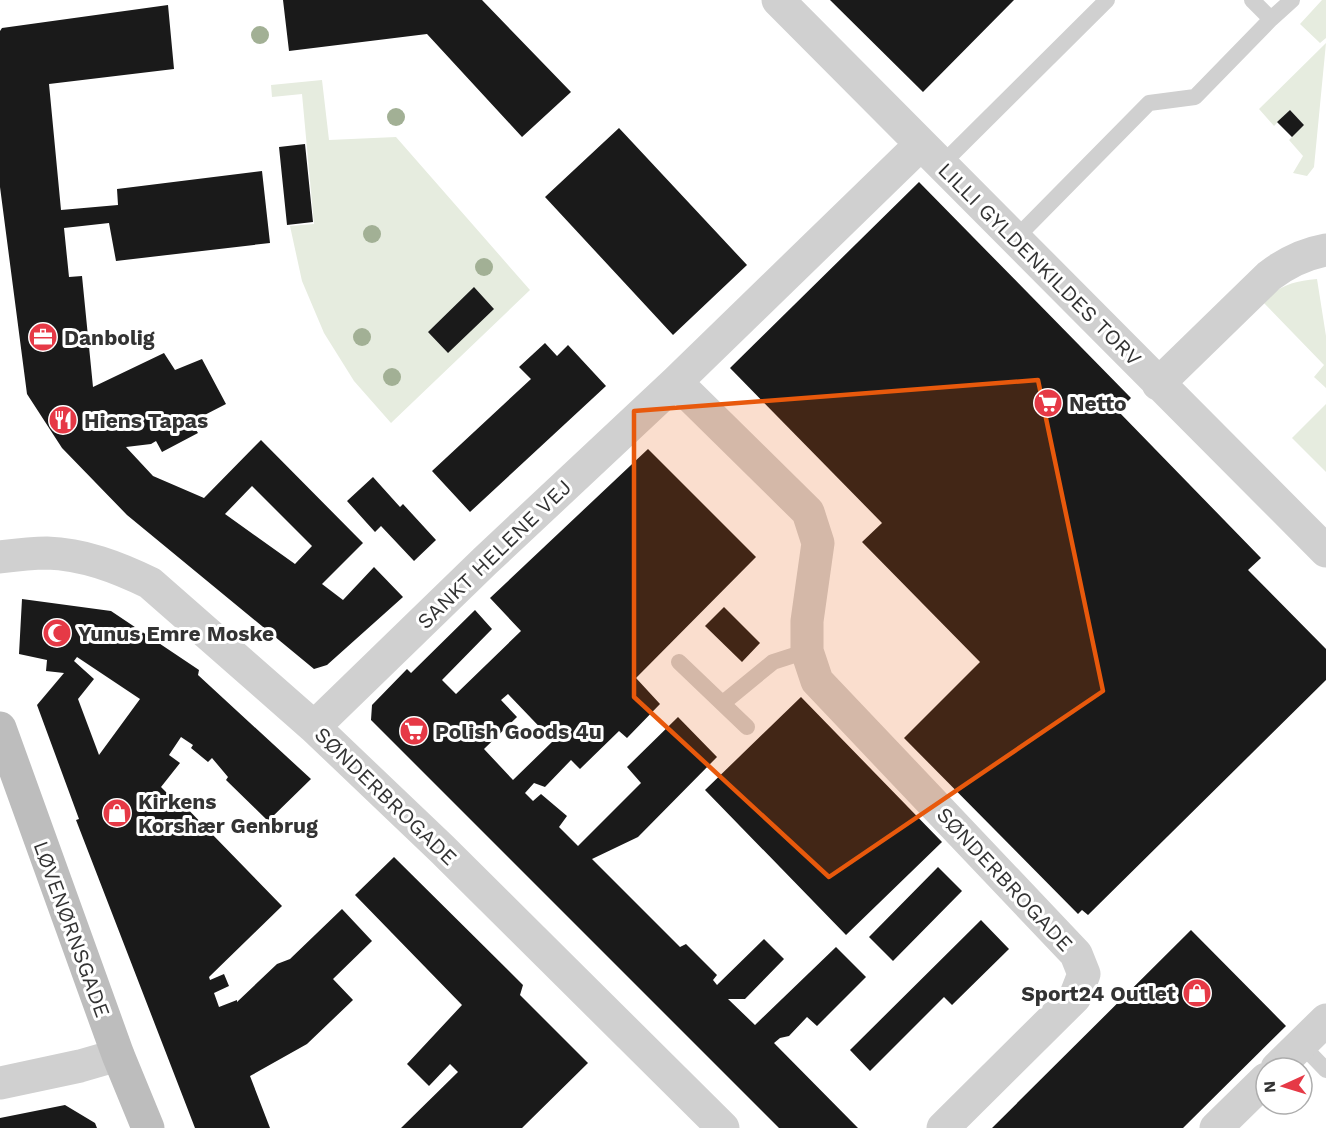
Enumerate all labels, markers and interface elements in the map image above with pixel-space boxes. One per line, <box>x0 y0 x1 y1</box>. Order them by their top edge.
street label: LILLI GYLDENKILDES TORV <box>933 157 1147 371</box>
office icon: Danbolig <box>27 321 59 353</box>
place label: Danbolig <box>64 325 155 350</box>
supermarket icon: Netto <box>1032 387 1064 419</box>
place label: Netto <box>1069 391 1127 416</box>
restaurant icon: Hiens Tapas <box>47 404 79 436</box>
place label: Hiens Tapas <box>84 408 208 433</box>
street label: SANKT HELENE VEJ <box>412 474 576 634</box>
mosque icon: Yunus Emre Moske <box>41 617 73 649</box>
place label: Yunus Emre Moske <box>78 621 274 646</box>
supermarket icon: Polish Goods 4u <box>398 715 430 747</box>
place label: Polish Goods 4u <box>435 719 602 744</box>
street label: SØNDERBROGADE <box>310 722 462 870</box>
place label: Kirkens Korshær Genbrug <box>138 789 318 838</box>
shop icon: Kirkens Korshær Genbrug <box>101 797 133 829</box>
street label: SØNDERBROGADE <box>932 802 1078 956</box>
street label: LØVENØRNSGADE <box>28 837 116 1021</box>
shop icon: Sport24 Outlet <box>1181 977 1213 1009</box>
place label: Sport24 Outlet <box>1021 981 1176 1006</box>
north arrow <box>1254 1056 1314 1116</box>
text: N <box>1260 1080 1279 1094</box>

